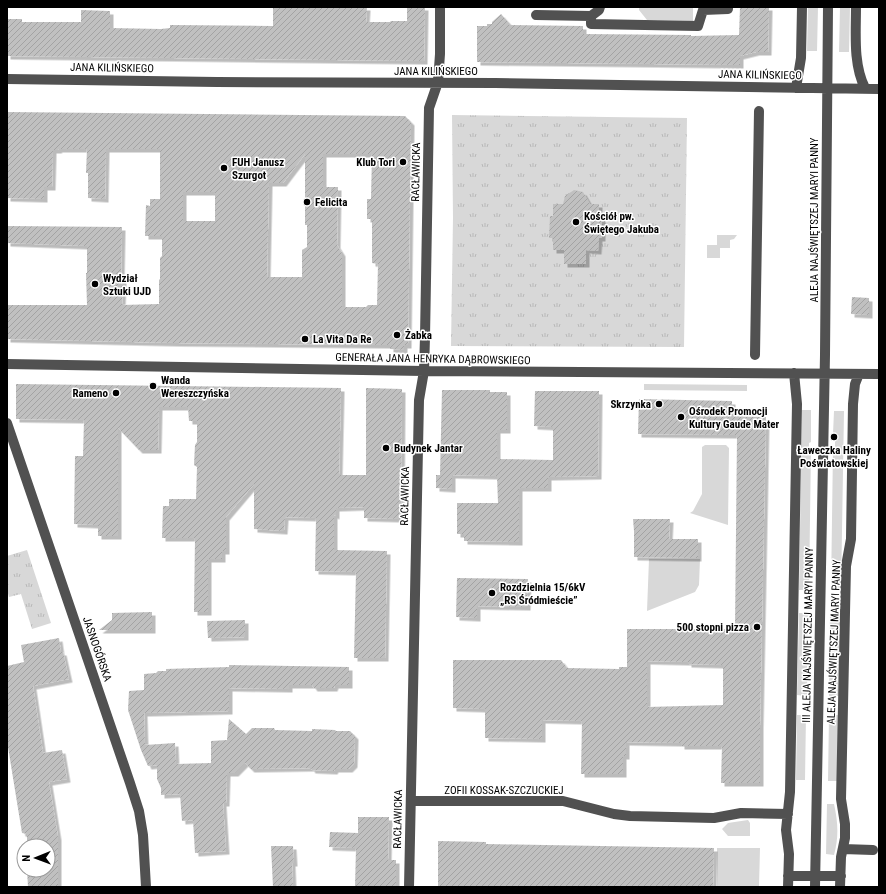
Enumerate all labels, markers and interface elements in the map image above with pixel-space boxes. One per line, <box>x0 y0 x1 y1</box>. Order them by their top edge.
street label: JANA KILIŃSKIEGO <box>70 61 154 75</box>
street label: JANA KILIŃSKIEGO <box>394 65 478 78</box>
street label: JANA KILIŃSKIEGO <box>718 68 802 82</box>
street label: ALEJA NAJŚWIĘTSZEJ MARYI PANNY <box>808 137 821 302</box>
street label: RACŁAWICKA <box>409 142 423 202</box>
place label: FUH Janusz Szurgot <box>232 156 284 182</box>
place label: Klub Tori <box>356 156 395 169</box>
marker: Klub Tori <box>398 157 408 167</box>
marker: FUH Janusz Szurgot <box>219 163 229 173</box>
place label: Felicita <box>315 196 347 209</box>
marker: Felicita <box>302 197 312 207</box>
place label: Kościół pw. Świętego Jakuba <box>584 210 659 236</box>
marker: Kościół pw. Świętego Jakuba <box>571 217 581 227</box>
place label: Wydział Sztuki UJD <box>103 272 151 298</box>
marker: Wydział Sztuki UJD <box>90 279 100 289</box>
place label: Żabka <box>405 328 432 342</box>
marker: Żabka <box>392 330 402 340</box>
place label: La Vita Da Re <box>313 333 371 346</box>
marker: La Vita Da Re <box>300 334 310 344</box>
street label: GENERAŁA JANA HENRYKA DĄBROWSKIEGO <box>335 351 531 367</box>
place label: Wanda Wereszczyńska <box>161 374 229 400</box>
marker: Wanda Wereszczyńska <box>148 381 158 391</box>
place label: Rameno <box>72 387 109 400</box>
marker: Rameno <box>111 388 121 398</box>
place label: Skrzynka <box>610 398 651 411</box>
marker: Skrzynka <box>654 399 664 409</box>
place label: Ośrodek Promocji Kultury Gaude Mater <box>689 405 780 431</box>
marker: Ośrodek Promocji Kultury Gaude Mater <box>676 412 686 422</box>
marker: Ławeczka Haliny Poświatowskiej <box>829 432 839 442</box>
place label: Budynek Jantar <box>394 442 463 455</box>
marker: Budynek Jantar <box>381 443 391 453</box>
place label: Ławeczka Haliny Poświatowskiej <box>797 444 871 470</box>
street label: RACŁAWICKA <box>398 466 412 526</box>
street label: III ALEJA NAJŚWIĘTSZEJ MARYI PANNY <box>800 547 816 723</box>
street label: ALEJA NAJŚWIĘTSZEJ MARYI PANNY <box>825 559 843 725</box>
place label: Rozdzielnia 15/6kV „RS Śródmieście” <box>500 581 586 607</box>
marker: Rozdzielnia 15/6kV „RS Śródmieście” <box>487 588 497 598</box>
street label: JASNOGÓRSKA <box>80 615 114 684</box>
place label: 500 stopni pizza <box>677 621 749 634</box>
marker: 500 stopni pizza <box>752 622 762 632</box>
street label: ZOFII KOSSAK-SZCZUCKIEJ <box>444 784 564 797</box>
street label: RACŁAWICKA <box>391 789 405 849</box>
north arrow <box>16 838 56 878</box>
text: N <box>20 854 33 862</box>

